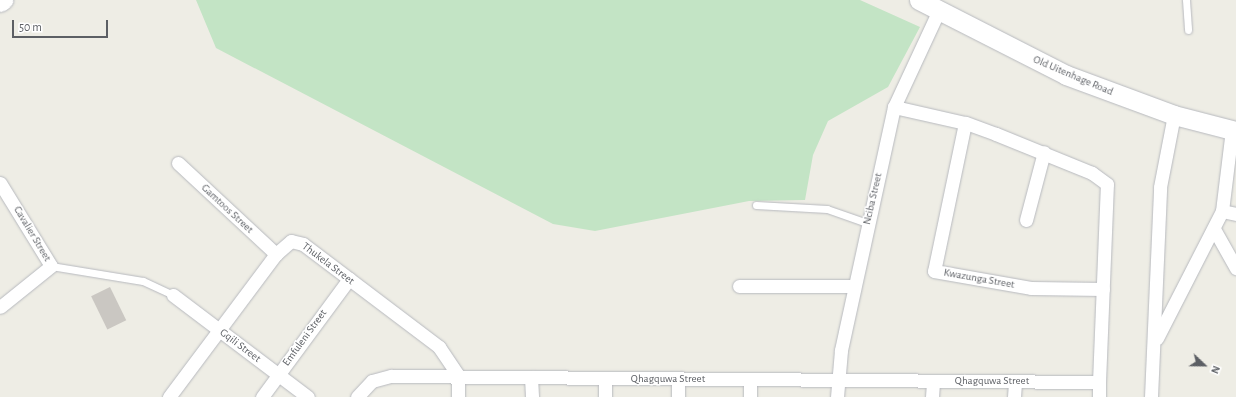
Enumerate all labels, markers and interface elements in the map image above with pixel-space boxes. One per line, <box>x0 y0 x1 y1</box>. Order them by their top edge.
scale bar <box>14 12 110 38</box>
text: 50 m <box>19 21 42 33</box>
street label: Old Uitenhage Road <box>1031 53 1115 99</box>
street label: Nciba Street <box>861 172 885 226</box>
street label: Gamtoos Street <box>198 182 256 236</box>
street label: Cavalier Street <box>10 204 54 264</box>
street label: Thukela Street <box>299 240 357 288</box>
street label: Kwazunga Street <box>943 266 1015 292</box>
street label: Emfuleni Street <box>280 307 330 369</box>
street label: Gqili Street <box>217 326 263 366</box>
north arrow <box>1184 345 1224 385</box>
text: N <box>1209 364 1222 375</box>
street label: Qhagquwa Street <box>631 372 705 386</box>
street label: Qhagquwa Street <box>955 374 1029 388</box>

